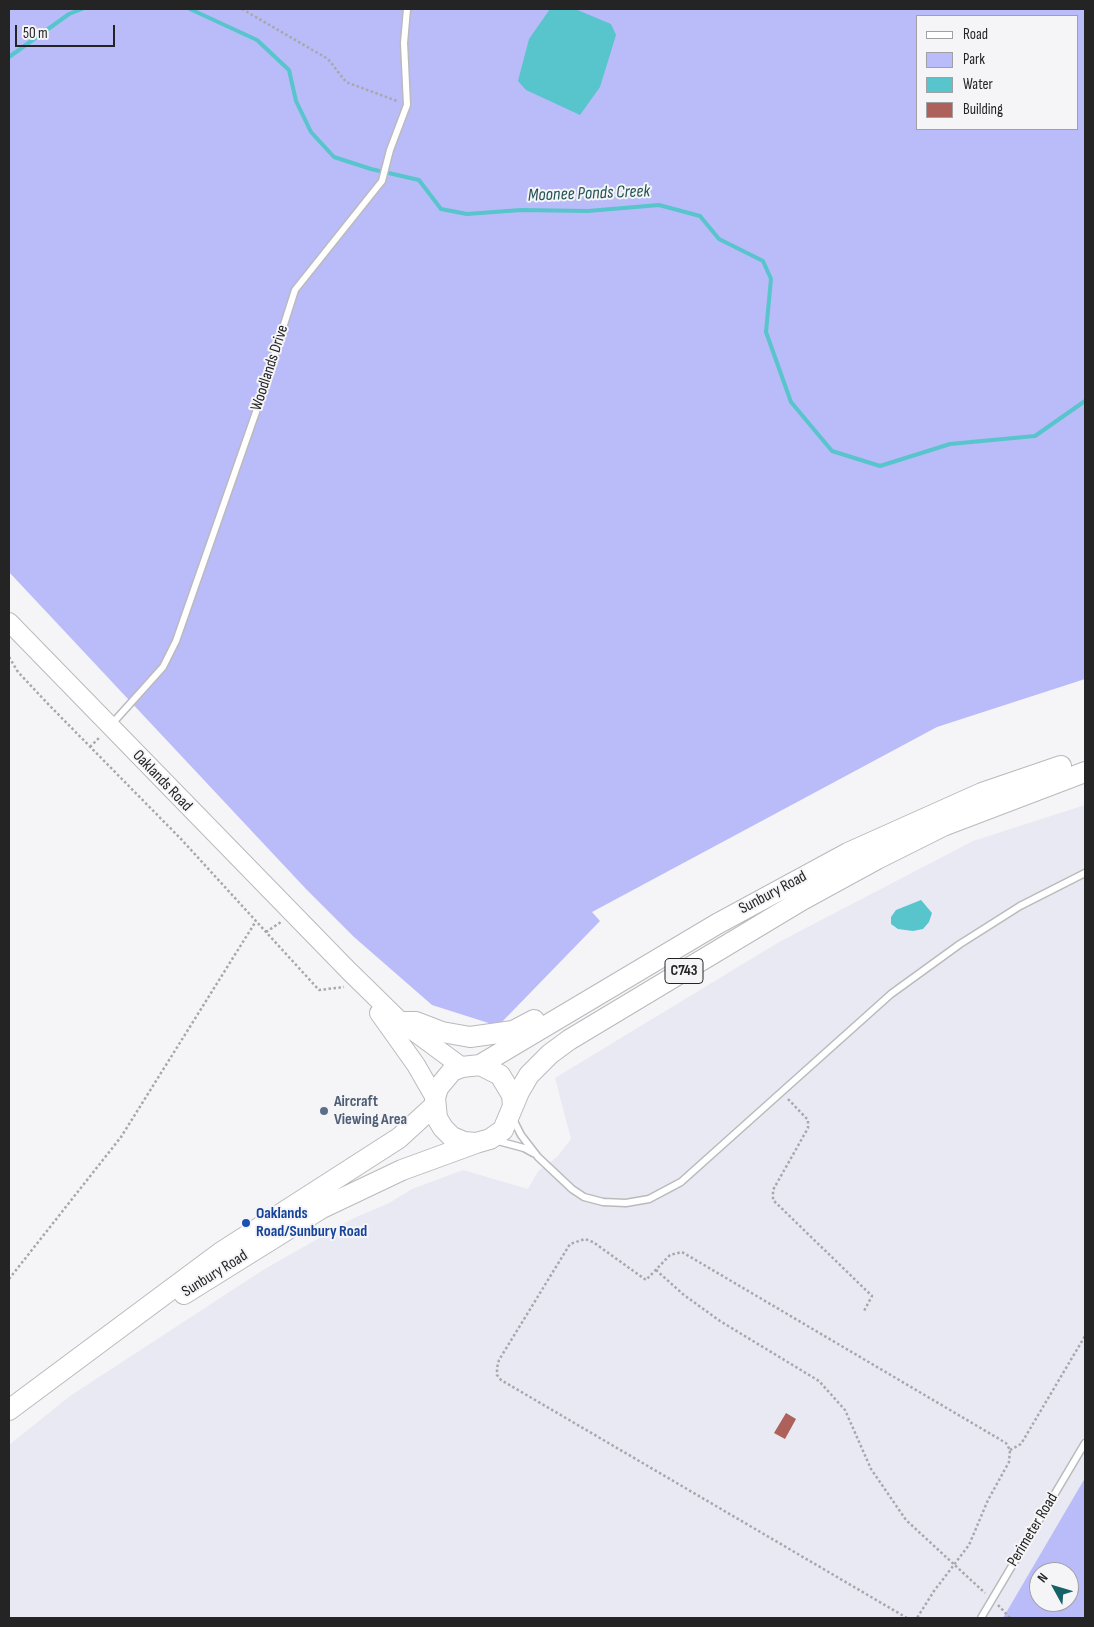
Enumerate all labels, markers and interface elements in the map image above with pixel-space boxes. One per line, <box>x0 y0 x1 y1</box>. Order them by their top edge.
scale bar <box>18 15 118 47</box>
legend <box>916 15 1079 130</box>
text: 50 m <box>23 24 48 43</box>
text: Road <box>963 25 988 44</box>
text: Park <box>963 50 985 69</box>
text: Water <box>963 75 993 94</box>
text: Building <box>963 100 1003 119</box>
water label: Moonee Ponds Creek <box>527 181 651 207</box>
street label: Woodlands Drive <box>247 323 293 413</box>
street label: Oaklands Road <box>128 746 196 816</box>
street label: Sunbury Road <box>736 867 810 919</box>
road number: C743 <box>665 958 703 984</box>
place label: Aircraft Viewing Area <box>334 1092 407 1130</box>
marker: Aircraft Viewing Area <box>318 1105 330 1117</box>
place label: Oaklands Road/Sunbury Road <box>256 1204 367 1242</box>
marker: Oaklands Road/Sunbury Road <box>240 1217 252 1229</box>
street label: Sunbury Road <box>179 1246 251 1302</box>
street label: Perimeter Road <box>1004 1490 1062 1570</box>
north arrow <box>1029 1562 1079 1612</box>
text: N <box>1034 1570 1052 1586</box>

